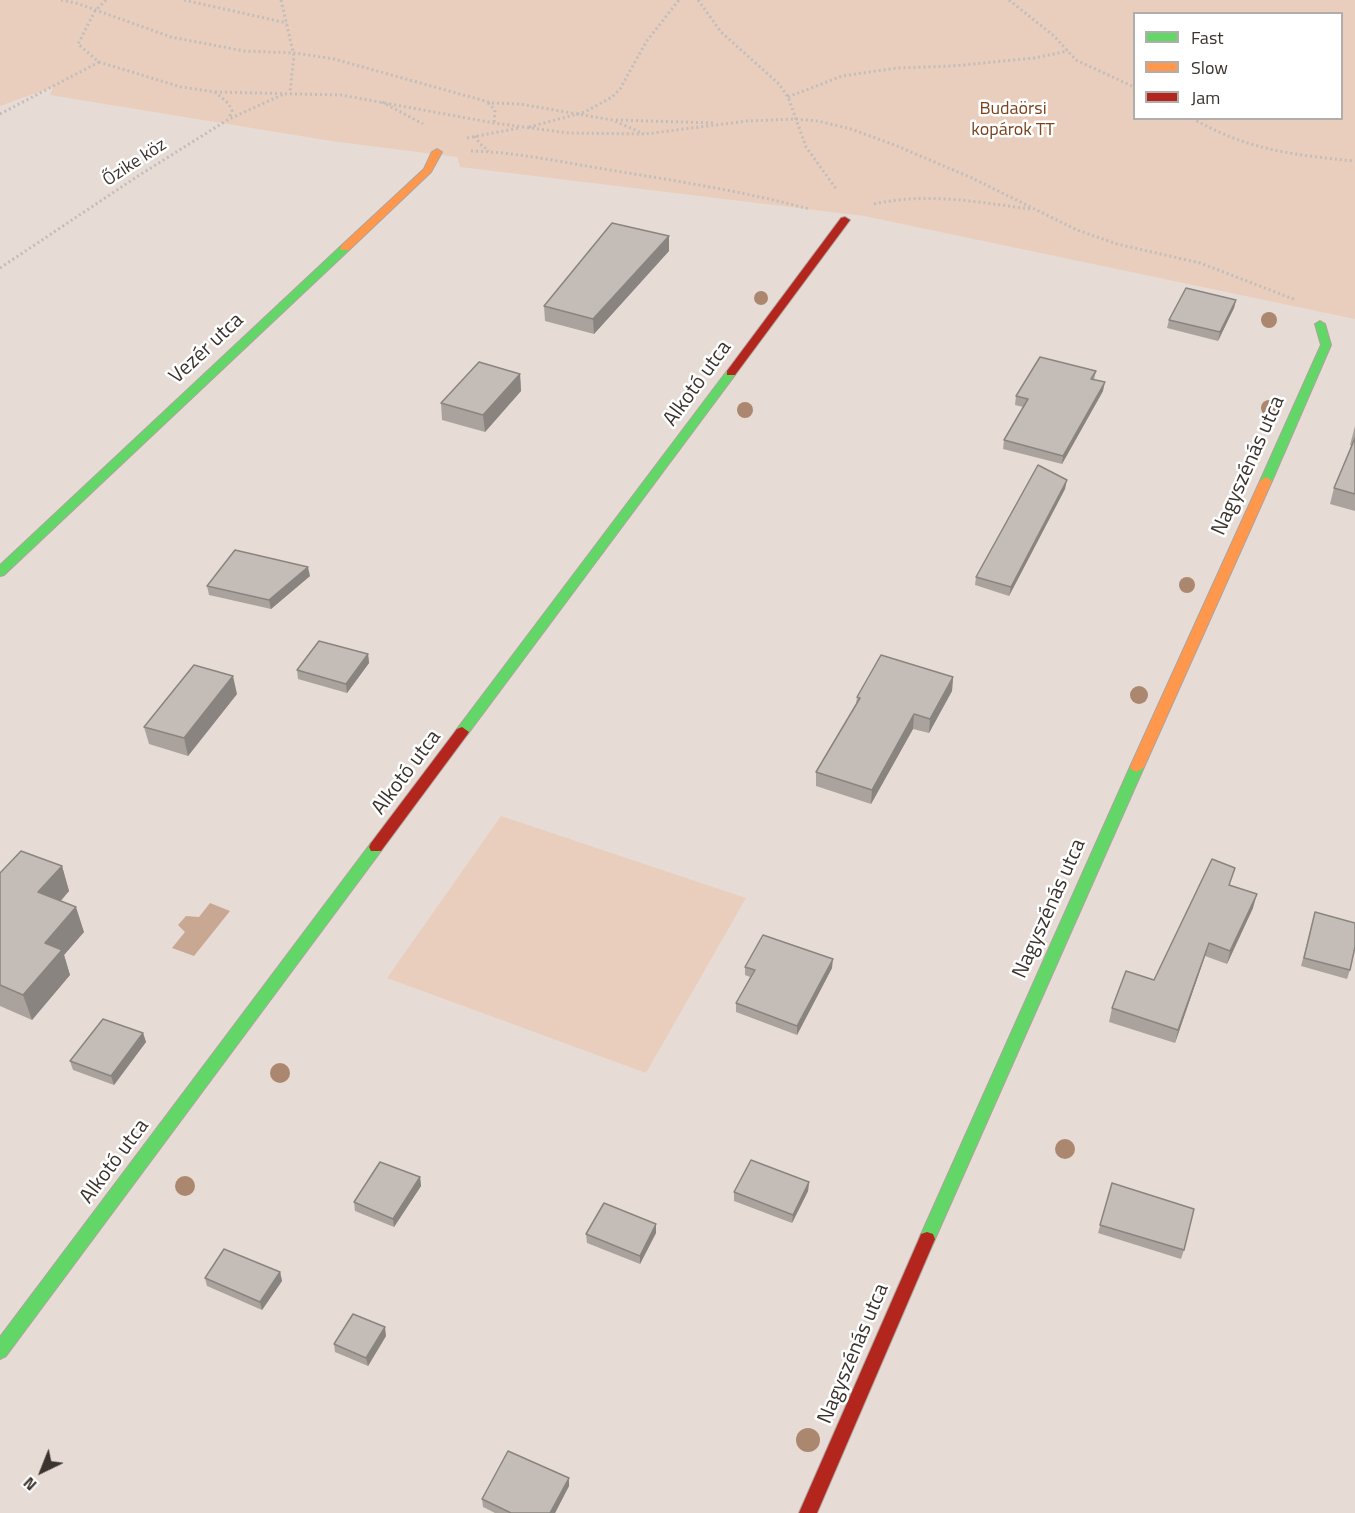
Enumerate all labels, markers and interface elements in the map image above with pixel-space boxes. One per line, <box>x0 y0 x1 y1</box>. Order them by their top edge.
legend <box>1133 12 1343 120</box>
text: Fast <box>1191 24 1224 51</box>
text: Slow <box>1191 54 1228 81</box>
text: Jam <box>1191 84 1220 111</box>
park label: Budaörsi kopárok TT <box>971 99 1055 142</box>
street label: Őzike köz <box>99 134 171 192</box>
street label: Vezér utca <box>165 308 249 390</box>
street label: Alkotó utca <box>659 336 737 432</box>
street label: Nagyszénás utca <box>1207 392 1291 540</box>
street label: Alkotó utca <box>367 726 447 820</box>
street label: Nagyszénás utca <box>1008 835 1092 983</box>
street label: Alkotó utca <box>75 1115 155 1209</box>
street label: Nagyszénás utca <box>813 1280 895 1428</box>
north arrow <box>12 1441 72 1501</box>
text: N <box>17 1472 42 1497</box>

